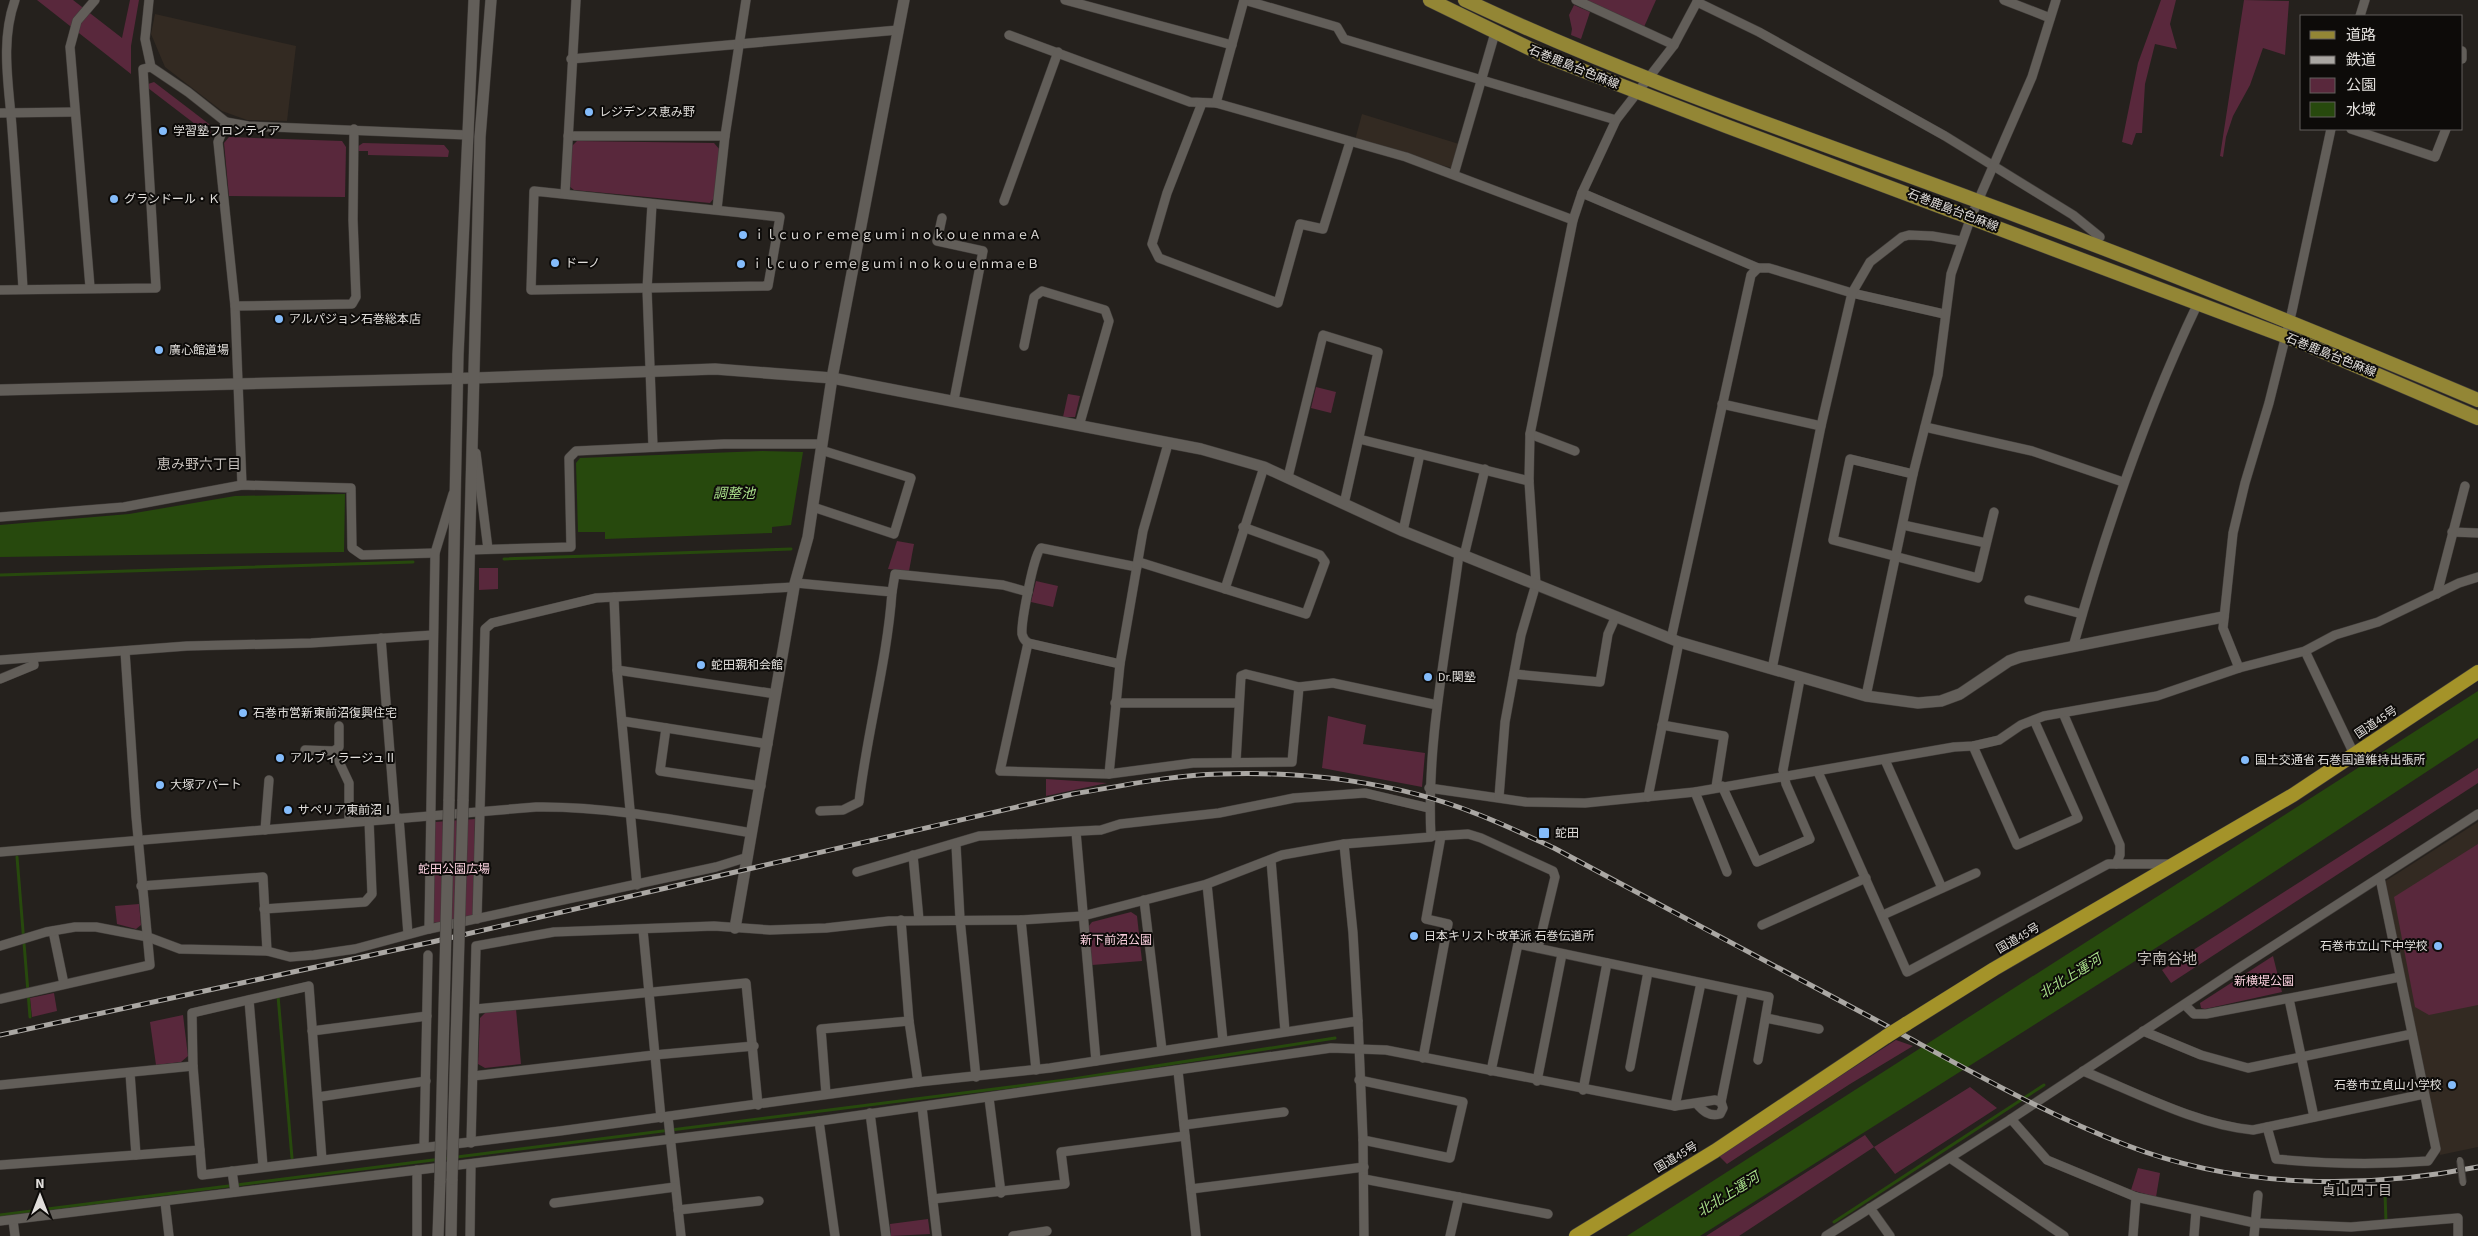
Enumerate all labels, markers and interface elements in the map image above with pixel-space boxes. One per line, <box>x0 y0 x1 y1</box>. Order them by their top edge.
legend <box>2300 15 2463 130</box>
text: 道路 <box>2346 25 2376 46</box>
street label: 石巻鹿島台色麻線 <box>1526 42 1622 93</box>
text: 鉄道 <box>2346 50 2376 71</box>
text: 公園 <box>2346 75 2376 96</box>
text: 水域 <box>2346 100 2376 121</box>
place label: レジデンス恵み野 <box>599 104 695 121</box>
marker: レジデンス恵み野 <box>583 106 595 118</box>
place label: 学習塾フロンティア <box>173 123 280 140</box>
marker: 学習塾フロンティア <box>157 125 169 137</box>
street label: 石巻鹿島台色麻線 <box>1905 185 2001 236</box>
place label: グランドール・Ｋ <box>124 191 220 208</box>
marker: グランドール・Ｋ <box>108 193 120 205</box>
place label: ｉｌｃｕｏｒｅｍｅｇｕｍｉｎｏｋｏｕｅｎｍａｅＡ <box>753 227 1041 244</box>
marker: ｉｌｃｕｏｒｅｍｅｇｕｍｉｎｏｋｏｕｅｎｍａｅＡ <box>737 229 749 241</box>
place label: ドーノ <box>565 255 600 272</box>
place label: ｉｌｃｕｏｒｅｍｅｇｕｍｉｎｏｋｏｕｅｎｍａｅＢ <box>751 256 1039 273</box>
marker: ドーノ <box>549 257 561 269</box>
marker: ｉｌｃｕｏｒｅｍｅｇｕｍｉｎｏｋｏｕｅｎｍａｅＢ <box>735 258 747 270</box>
place label: アルパジョン石巻総本店 <box>289 311 421 328</box>
marker: アルパジョン石巻総本店 <box>273 313 285 325</box>
street label: 石巻鹿島台色麻線 <box>2283 330 2379 381</box>
place label: 廣心館道場 <box>169 342 229 359</box>
marker: 廣心館道場 <box>153 344 165 356</box>
district label: 恵み野六丁目 <box>157 455 241 475</box>
water label: 調整池 <box>713 484 757 504</box>
place label: 蛇田親和会館 <box>711 657 783 674</box>
marker: 蛇田親和会館 <box>695 659 707 671</box>
place label: Dr.関塾 <box>1438 669 1476 686</box>
marker: Dr.関塾 <box>1422 671 1434 683</box>
street label: 国道45号 <box>2352 702 2401 743</box>
place label: 石巻市営新東前沼復興住宅 <box>253 705 397 722</box>
marker: 石巻市営新東前沼復興住宅 <box>237 707 249 719</box>
place label: アルブィラージュⅡ <box>290 750 396 767</box>
marker: アルブィラージュⅡ <box>274 752 286 764</box>
place label: 国土交通省 石巻国道維持出張所 <box>2255 752 2425 769</box>
marker: 国土交通省 石巻国道維持出張所 <box>2239 754 2251 766</box>
place label: 大塚アパート <box>170 777 242 794</box>
marker: 大塚アパート <box>154 779 166 791</box>
place label: サペリア東前沼Ⅰ <box>298 802 394 819</box>
marker: サペリア東前沼Ⅰ <box>282 804 294 816</box>
place label: 蛇田 <box>1555 825 1579 842</box>
marker: 蛇田 <box>1537 826 1551 840</box>
park label: 蛇田公園広場 <box>418 861 490 878</box>
street label: 国道45号 <box>1993 919 2043 958</box>
place label: 日本キリスト改革派 石巻伝道所 <box>1424 928 1594 945</box>
marker: 日本キリスト改革派 石巻伝道所 <box>1408 930 1420 942</box>
park label: 新下前沼公園 <box>1080 932 1152 949</box>
place label: 石巻市立山下中学校 <box>2320 938 2428 955</box>
marker: 石巻市立山下中学校 <box>2432 940 2444 952</box>
water label: 北北上運河 <box>2036 948 2108 1004</box>
district label: 字南谷地 <box>2137 949 2197 970</box>
park label: 新横堤公園 <box>2234 973 2294 990</box>
place label: 石巻市立貞山小学校 <box>2334 1077 2442 1094</box>
marker: 石巻市立貞山小学校 <box>2446 1079 2458 1091</box>
street label: 国道45号 <box>1651 1138 1701 1177</box>
water label: 北北上運河 <box>1694 1166 1766 1222</box>
north arrow <box>15 1171 65 1221</box>
text: N <box>35 1174 45 1194</box>
district label: 貞山四丁目 <box>2322 1181 2392 1201</box>

